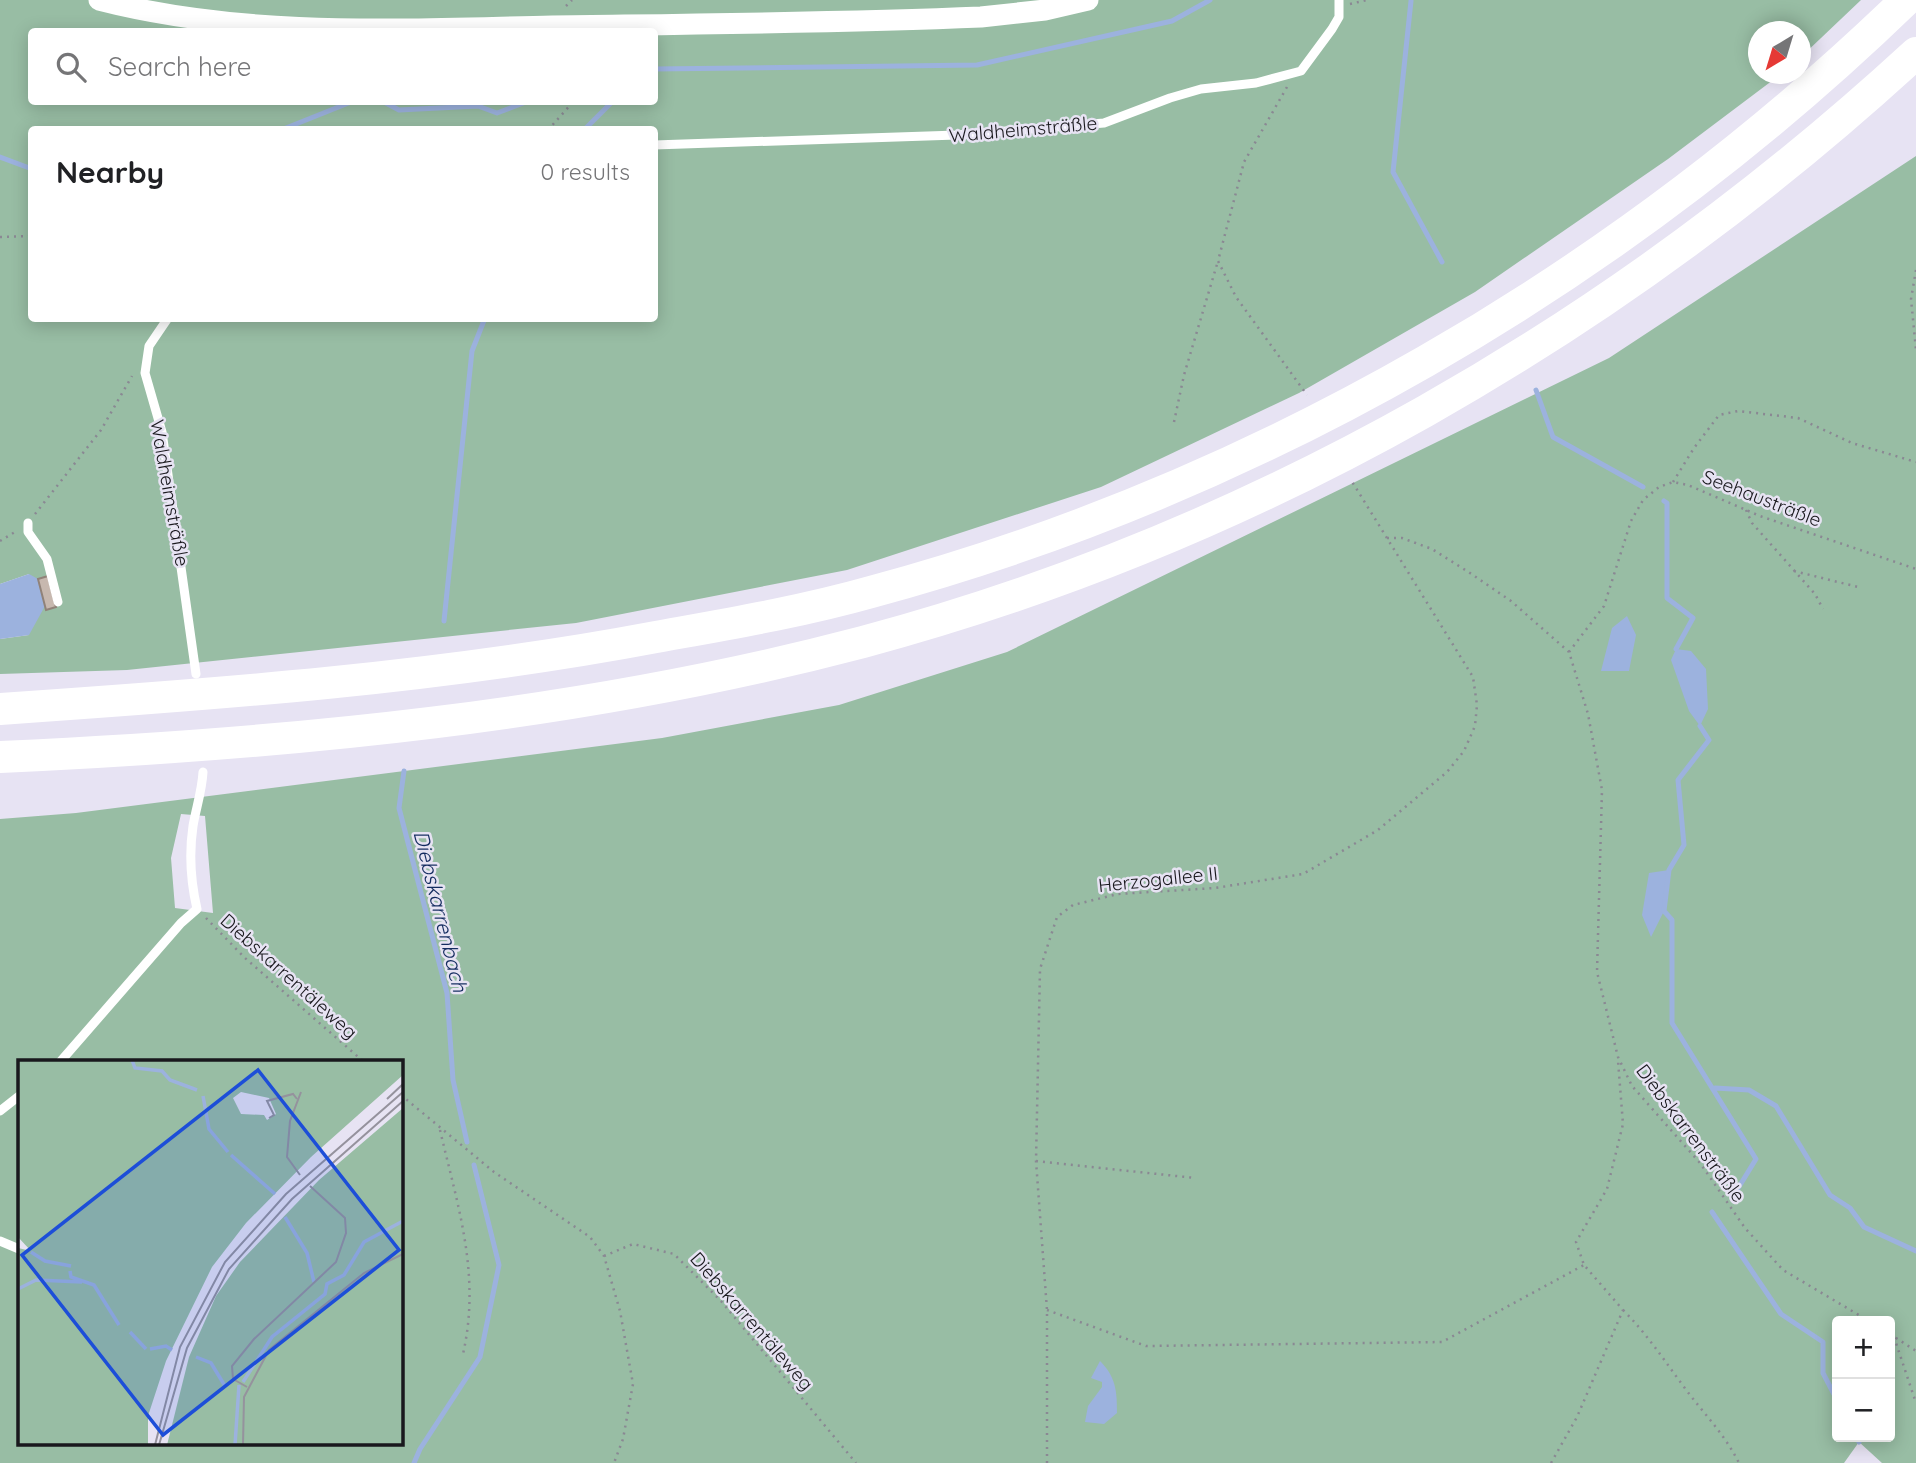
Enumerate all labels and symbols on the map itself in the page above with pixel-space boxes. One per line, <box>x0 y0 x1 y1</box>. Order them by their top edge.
north arrow <box>1748 21 1811 84</box>
street label: Waldheimsträßle <box>948 111 1098 147</box>
street label: Waldheimsträßle <box>145 418 195 568</box>
street label: Seehausträßle <box>1699 464 1825 532</box>
water label: Diebskarrenbach <box>408 827 474 996</box>
street label: Herzogallee II <box>1097 861 1219 897</box>
street label: Diebskarrentäleweg <box>216 908 362 1044</box>
street label: Diebskarrensträßle <box>1631 1059 1751 1207</box>
inset map <box>18 1060 402 1446</box>
street label: Diebskarrentäleweg <box>685 1247 819 1395</box>

